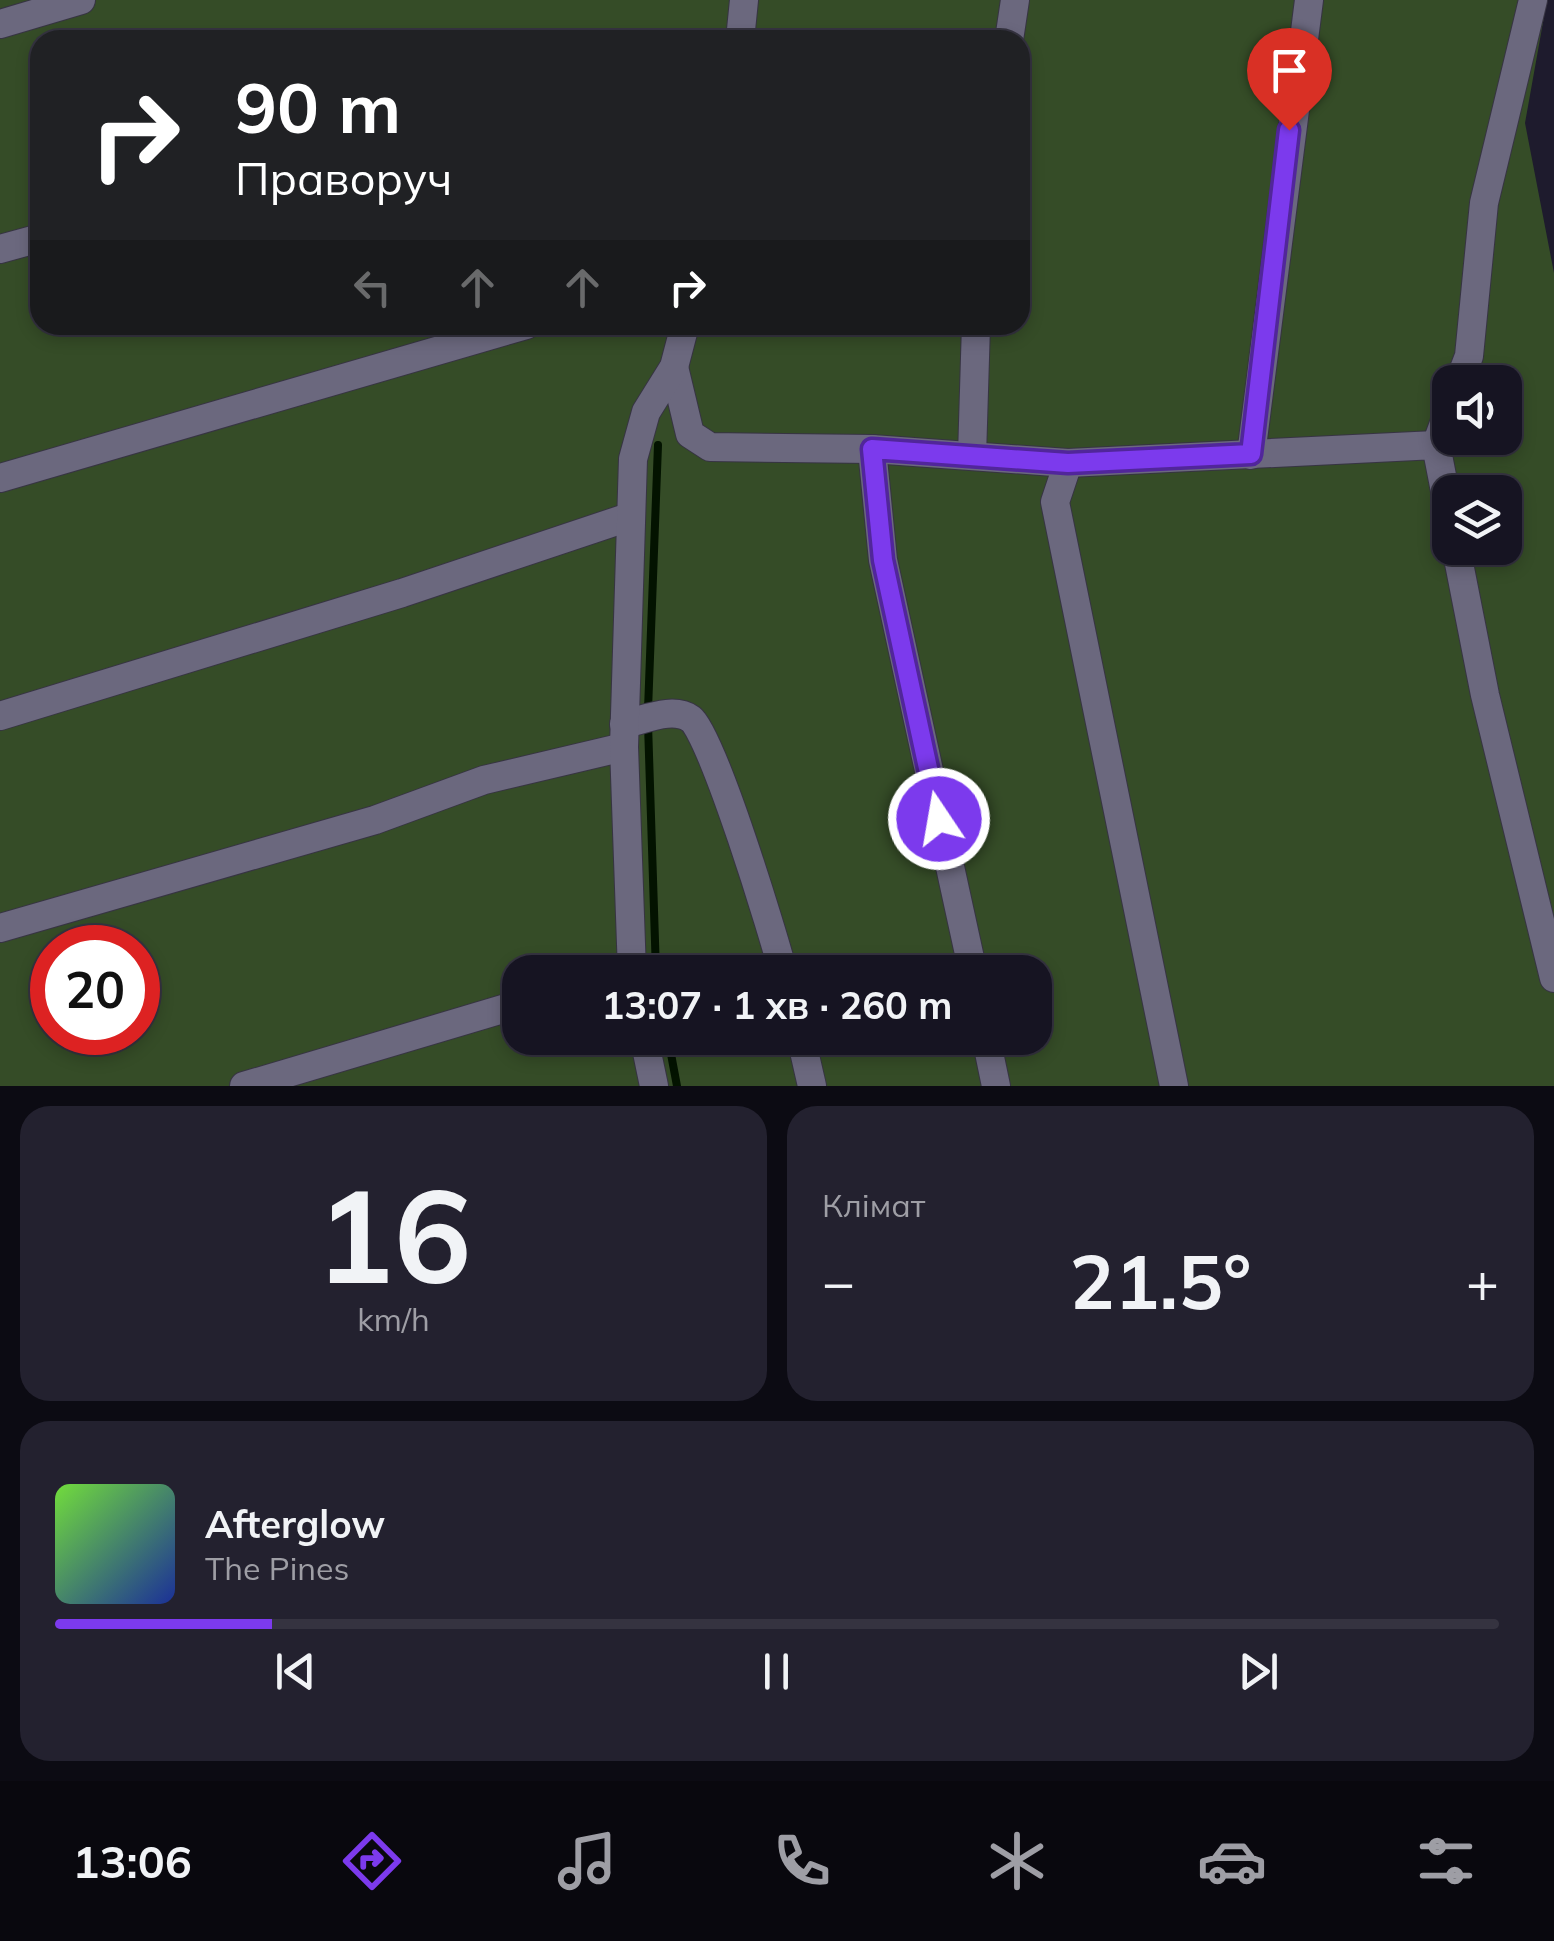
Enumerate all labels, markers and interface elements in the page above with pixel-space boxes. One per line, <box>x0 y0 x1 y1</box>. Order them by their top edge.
pin <box>1247 28 1332 131</box>
icon: arrive <box>1262 43 1317 98</box>
text: 90 m <box>235 63 401 151</box>
icon: right <box>70 70 200 200</box>
text: Праворуч <box>235 150 452 206</box>
icon: left <box>345 260 400 315</box>
icon: ahead <box>450 260 505 315</box>
icon: ahead <box>555 260 610 315</box>
icon: right <box>660 260 715 315</box>
map controls <box>1432 365 1522 565</box>
button: sound <box>1432 365 1522 455</box>
button: layers <box>1432 475 1522 565</box>
position arrow <box>887 767 991 871</box>
speed limit sign: 20 <box>30 925 160 1055</box>
text: 13:07 · 1 хв · 260 m <box>602 981 952 1029</box>
text: 16 <box>315 1152 472 1316</box>
text: Клімат <box>822 1185 925 1225</box>
text: 21.5° <box>1069 1234 1252 1328</box>
text: − <box>822 1247 855 1316</box>
text: + <box>1466 1247 1499 1316</box>
text: km/h <box>357 1299 430 1339</box>
text: Afterglow <box>205 1500 385 1548</box>
text: The Pines <box>205 1548 349 1588</box>
icon: previous <box>268 1644 323 1699</box>
icon: pause <box>749 1644 804 1699</box>
icon: next <box>1231 1644 1286 1699</box>
icon: directions <box>337 1826 407 1896</box>
icon: music <box>552 1826 622 1896</box>
icon: phone <box>767 1826 837 1896</box>
icon: climate <box>982 1826 1052 1896</box>
icon: car <box>1197 1826 1267 1896</box>
icon: filters <box>1411 1826 1481 1896</box>
text: 13:06 <box>72 1833 192 1889</box>

